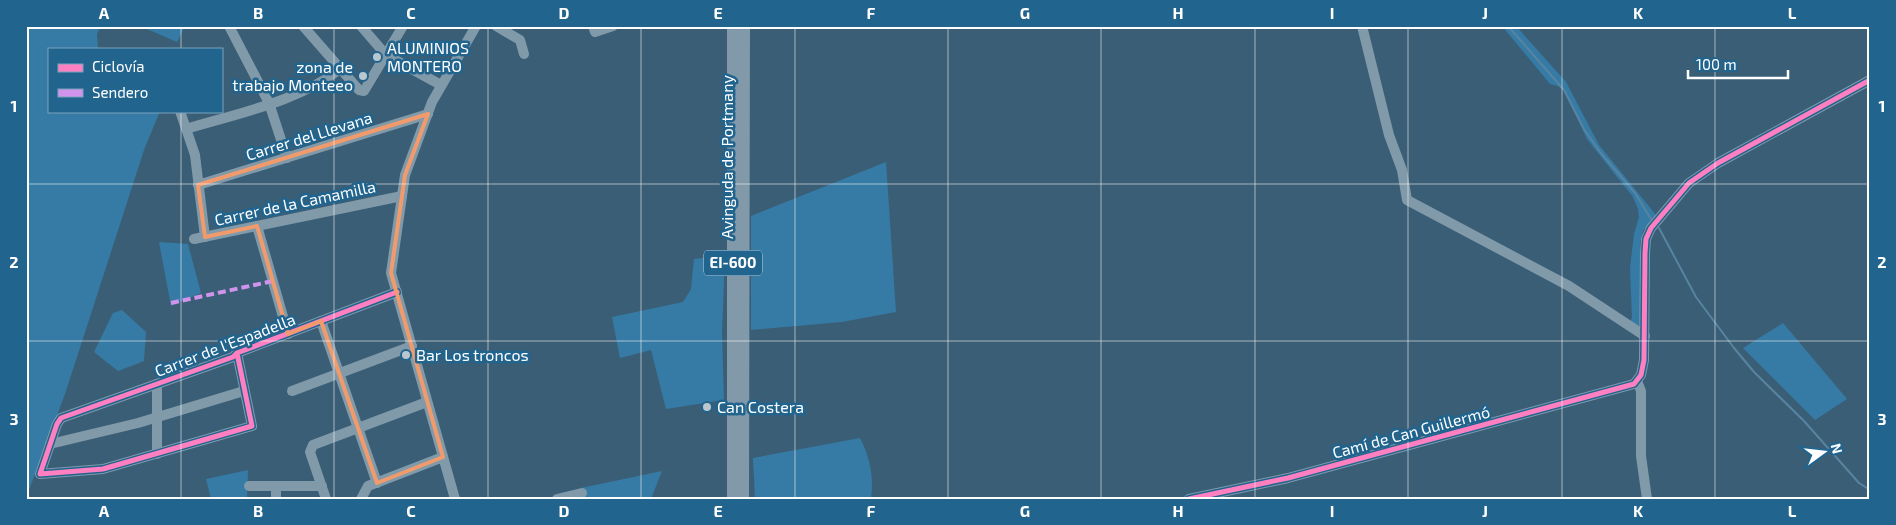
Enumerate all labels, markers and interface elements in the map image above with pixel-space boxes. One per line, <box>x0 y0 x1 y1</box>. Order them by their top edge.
text: A <box>99 3 110 22</box>
text: B <box>253 3 263 22</box>
text: C <box>406 3 416 22</box>
text: D <box>559 3 570 22</box>
text: E <box>713 3 723 22</box>
text: F <box>867 3 876 22</box>
text: G <box>1020 3 1030 22</box>
text: H <box>1172 3 1184 22</box>
text: I <box>1330 3 1334 22</box>
text: J <box>1482 3 1488 22</box>
text: K <box>1633 3 1644 22</box>
text: L <box>1788 3 1797 22</box>
place label: ALUMINIOS MONTERO <box>387 38 469 75</box>
legend <box>48 48 222 112</box>
scale bar <box>1688 48 1788 80</box>
marker: ALUMINIOS MONTERO <box>371 51 383 63</box>
text: 100 m <box>1696 55 1737 73</box>
text: Ciclovía <box>92 57 144 75</box>
place label: zona de trabajo Monteeo <box>232 57 353 95</box>
marker: zona de trabajo Monteeo <box>357 70 369 82</box>
street label: Avinguda de Portmany <box>717 75 736 239</box>
text: Sendero <box>92 83 148 101</box>
text: 1 <box>11 96 17 115</box>
text: 1 <box>1879 96 1885 115</box>
street label: Carrer del Llevana <box>243 107 374 164</box>
street label: Carrer de la Camamilla <box>213 176 377 229</box>
road number: EI-600 <box>704 250 762 276</box>
text: 2 <box>9 252 19 271</box>
text: 2 <box>1877 252 1887 271</box>
street label: Carrer de l'Espadella <box>152 309 298 380</box>
place label: Bar Los troncos <box>416 345 529 364</box>
marker: Bar Los troncos <box>400 349 412 361</box>
place label: Can Costera <box>717 397 804 416</box>
marker: Can Costera <box>701 401 713 413</box>
street label: Camí de Can Guillermó <box>1330 401 1492 462</box>
text: 3 <box>9 409 19 428</box>
text: 3 <box>1877 409 1887 428</box>
north arrow <box>1798 428 1848 478</box>
text: N <box>1828 441 1847 456</box>
text: A <box>99 501 110 520</box>
text: B <box>253 501 263 520</box>
text: C <box>406 501 416 520</box>
text: D <box>559 501 570 520</box>
text: E <box>713 501 723 520</box>
text: F <box>867 501 876 520</box>
text: G <box>1020 501 1030 520</box>
text: H <box>1172 501 1184 520</box>
text: I <box>1330 501 1334 520</box>
text: J <box>1482 501 1488 520</box>
text: K <box>1633 501 1644 520</box>
text: L <box>1788 501 1797 520</box>

